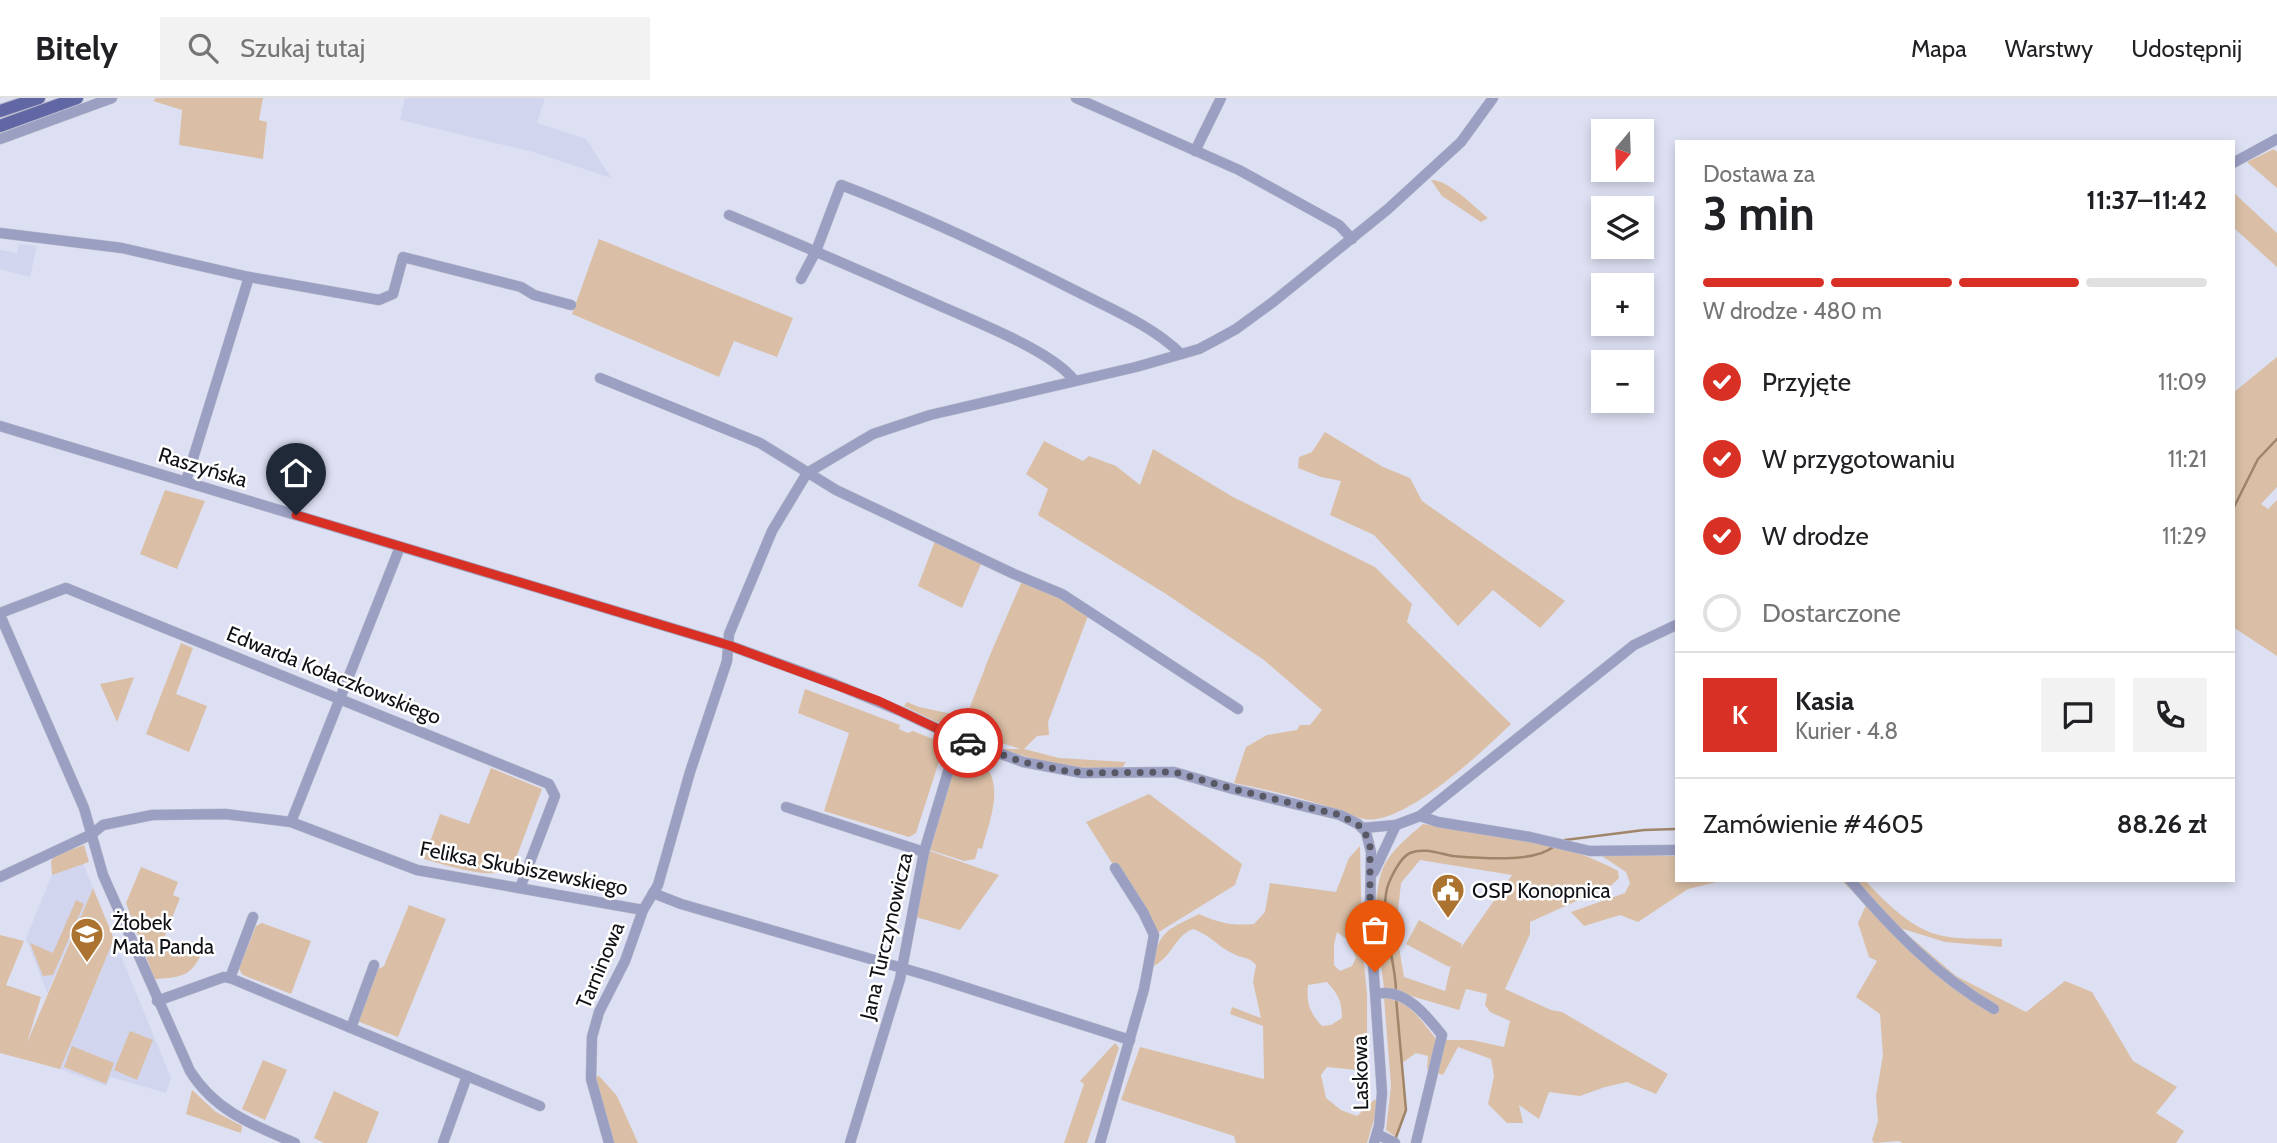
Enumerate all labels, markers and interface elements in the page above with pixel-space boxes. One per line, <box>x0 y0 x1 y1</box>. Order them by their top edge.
search box <box>160 17 650 80</box>
text: Bitely <box>35 28 118 68</box>
icon: search <box>184 29 222 67</box>
text: Szukaj tutaj <box>240 32 365 64</box>
text: Mapa <box>1911 34 1967 63</box>
text: Warstwy <box>2005 34 2093 63</box>
text: Udostępnij <box>2131 34 2242 63</box>
north arrow <box>1591 119 1654 182</box>
map controls <box>1591 119 1654 413</box>
text: Dostawa za <box>1703 160 1815 188</box>
text: 11:37–11:42 <box>2086 184 2207 216</box>
text: 3 min <box>1703 186 1815 242</box>
button: layers <box>1591 196 1654 259</box>
button: + <box>1591 273 1654 336</box>
text: W drodze · 480 m <box>1703 297 1882 325</box>
button: − <box>1591 350 1654 413</box>
icon: check <box>1703 363 1741 401</box>
text: Przyjęte <box>1762 366 1851 398</box>
text: 11:09 <box>2158 368 2207 396</box>
icon: check <box>1703 440 1741 478</box>
street label: Raszyńska <box>156 442 250 492</box>
pin <box>266 443 326 515</box>
text: W przygotowaniu <box>1762 443 1955 475</box>
text: 11:21 <box>2168 445 2207 473</box>
icon: home <box>277 454 315 492</box>
icon: check <box>1703 517 1741 555</box>
text: W drodze <box>1762 520 1869 552</box>
text: 11:29 <box>2162 522 2207 550</box>
text: Dostarczone <box>1762 597 1901 629</box>
street label: Edwarda Kołaczkowskiego <box>223 620 445 730</box>
button: chat <box>2041 678 2115 752</box>
button: phone <box>2133 678 2207 752</box>
text: Kasia <box>1795 685 1854 717</box>
text: K <box>1732 699 1748 731</box>
courier <box>933 708 1003 778</box>
text: Kurier · 4.8 <box>1795 717 1898 745</box>
icon: car <box>949 724 987 762</box>
text: Zamówienie #4605 <box>1703 808 1924 840</box>
text: 88.26 zł <box>2117 808 2207 840</box>
street label: Feliksa Skubiszewskiego <box>418 836 630 900</box>
street label: Jana Turczynowicza <box>854 850 917 1023</box>
public building icon: OSP Konopnica <box>1429 871 1467 920</box>
place label: OSP Konopnica <box>1472 878 1611 903</box>
pin <box>1345 900 1405 972</box>
place label: Żłobek Mała Panda <box>112 910 214 959</box>
icon: bag <box>1356 911 1394 949</box>
school or university icon: Żłobek Mała Panda <box>68 915 106 964</box>
street label: Tarninowa <box>571 918 629 1012</box>
street label: Laskowa <box>1347 1035 1373 1111</box>

